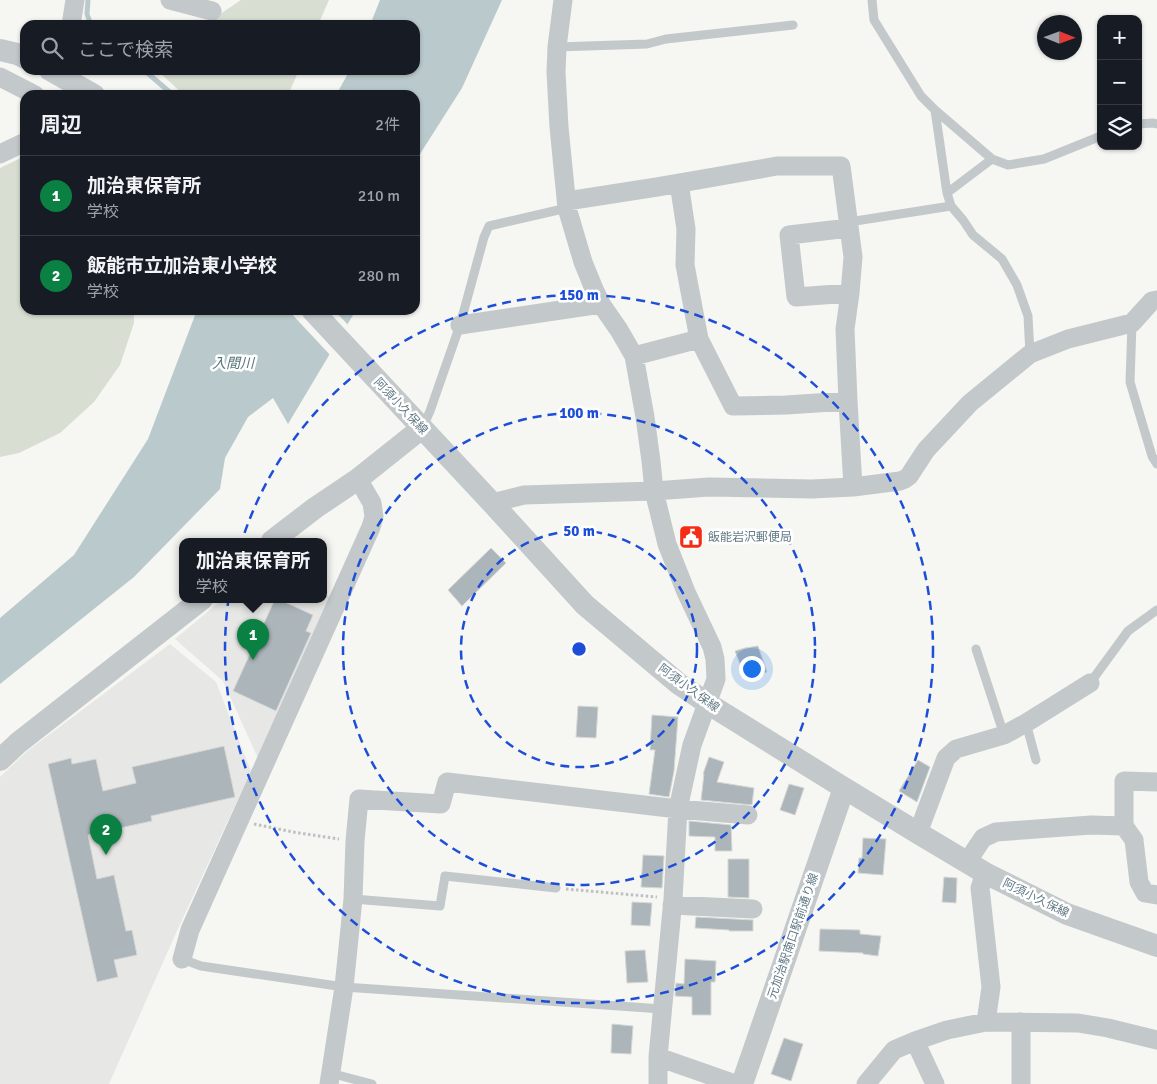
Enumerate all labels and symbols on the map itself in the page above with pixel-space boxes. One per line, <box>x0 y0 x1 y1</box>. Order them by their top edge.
north arrow <box>1037 15 1082 60</box>
text: 150 m <box>559 286 599 304</box>
water label: 入間川 <box>212 355 256 372</box>
street label: 阿須小久保線 <box>371 375 431 438</box>
text: 100 m <box>559 404 599 422</box>
text: 50 m <box>563 522 595 540</box>
public building icon: 飯能岩沢郵便局 <box>678 524 704 550</box>
place label: 飯能岩沢郵便局 <box>708 530 792 545</box>
pin: 1 <box>237 619 269 660</box>
centre of rings <box>570 640 588 658</box>
your location <box>739 656 765 682</box>
street label: 阿須小久保線 <box>655 661 722 716</box>
pin: 2 <box>90 814 122 855</box>
street label: 元加治駅南口駅前通り線 <box>765 871 822 1001</box>
street label: 阿須小久保線 <box>1000 876 1071 921</box>

